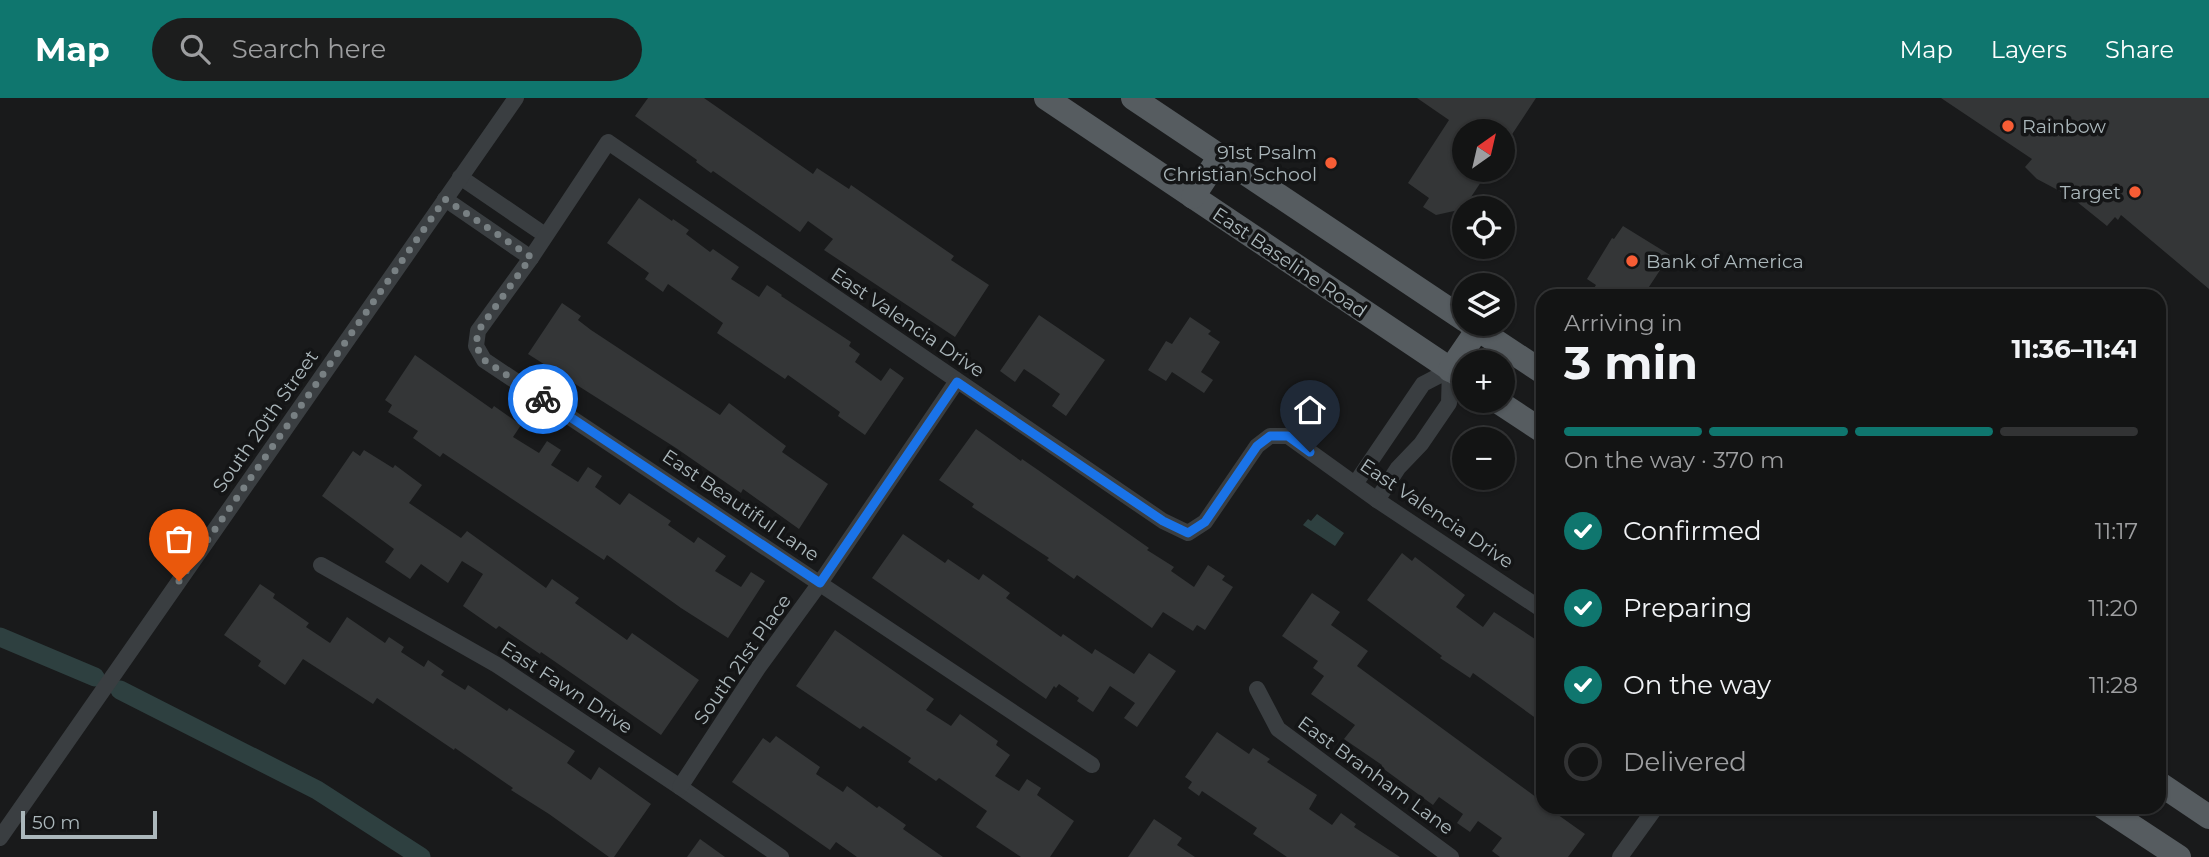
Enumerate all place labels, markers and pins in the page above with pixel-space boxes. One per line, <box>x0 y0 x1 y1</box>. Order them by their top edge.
place label: Rainbow <box>2022 115 2106 138</box>
marker: Rainbow <box>2000 118 2016 134</box>
place label: 91st Psalm Christian School <box>1163 141 1317 186</box>
marker: 91st Psalm Christian School <box>1323 155 1339 171</box>
place label: Target <box>2060 181 2121 204</box>
marker: Target <box>2127 184 2143 200</box>
place label: Bank of America <box>1646 250 1804 273</box>
marker: Bank of America <box>1624 253 1640 269</box>
pin <box>1280 380 1340 452</box>
pin <box>149 509 209 581</box>

